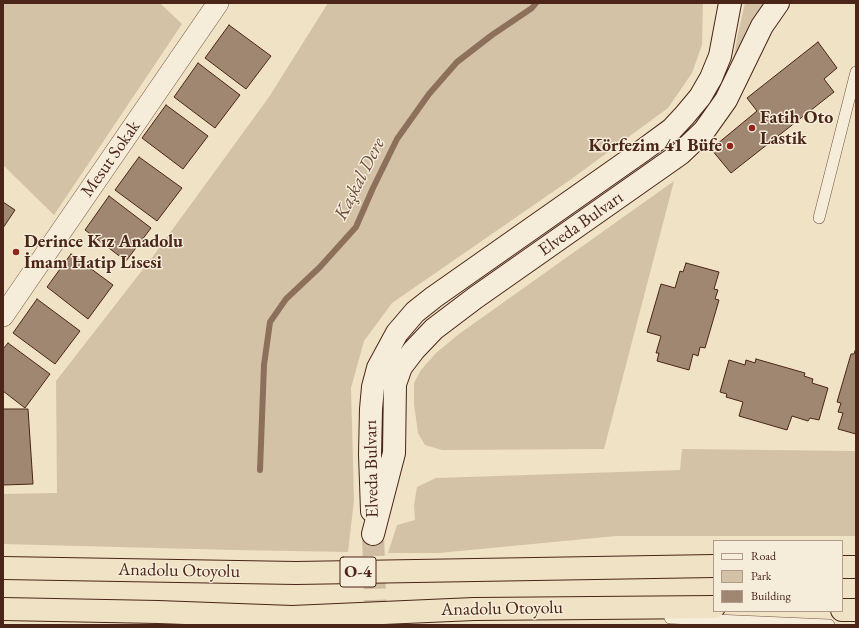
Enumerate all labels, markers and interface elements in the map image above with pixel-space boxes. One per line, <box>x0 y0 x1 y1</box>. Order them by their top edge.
place label: Fatih Oto Lastik <box>760 107 833 150</box>
street label: Mesut Sokak <box>77 117 145 201</box>
marker: Fatih Oto Lastik <box>747 123 757 133</box>
water label: Kaşkal Dere <box>330 134 390 224</box>
place label: Körfezim 41 Büfe <box>589 135 722 157</box>
marker: Körfezim 41 Büfe <box>725 141 735 151</box>
street label: Elveda Bulvarı <box>535 187 627 261</box>
place label: Derince Kız Anadolu İmam Hatip Lisesi <box>24 231 183 274</box>
marker: Derince Kız Anadolu İmam Hatip Lisesi <box>11 247 21 257</box>
street label: Elveda Bulvarı <box>360 420 384 518</box>
legend <box>713 540 843 612</box>
text: Road <box>751 548 776 564</box>
road number: O-4 <box>340 557 376 587</box>
street label: Anadolu Otoyolu <box>118 559 240 583</box>
text: Park <box>751 568 771 584</box>
text: Building <box>751 588 791 604</box>
street label: Anadolu Otoyolu <box>441 597 563 621</box>

